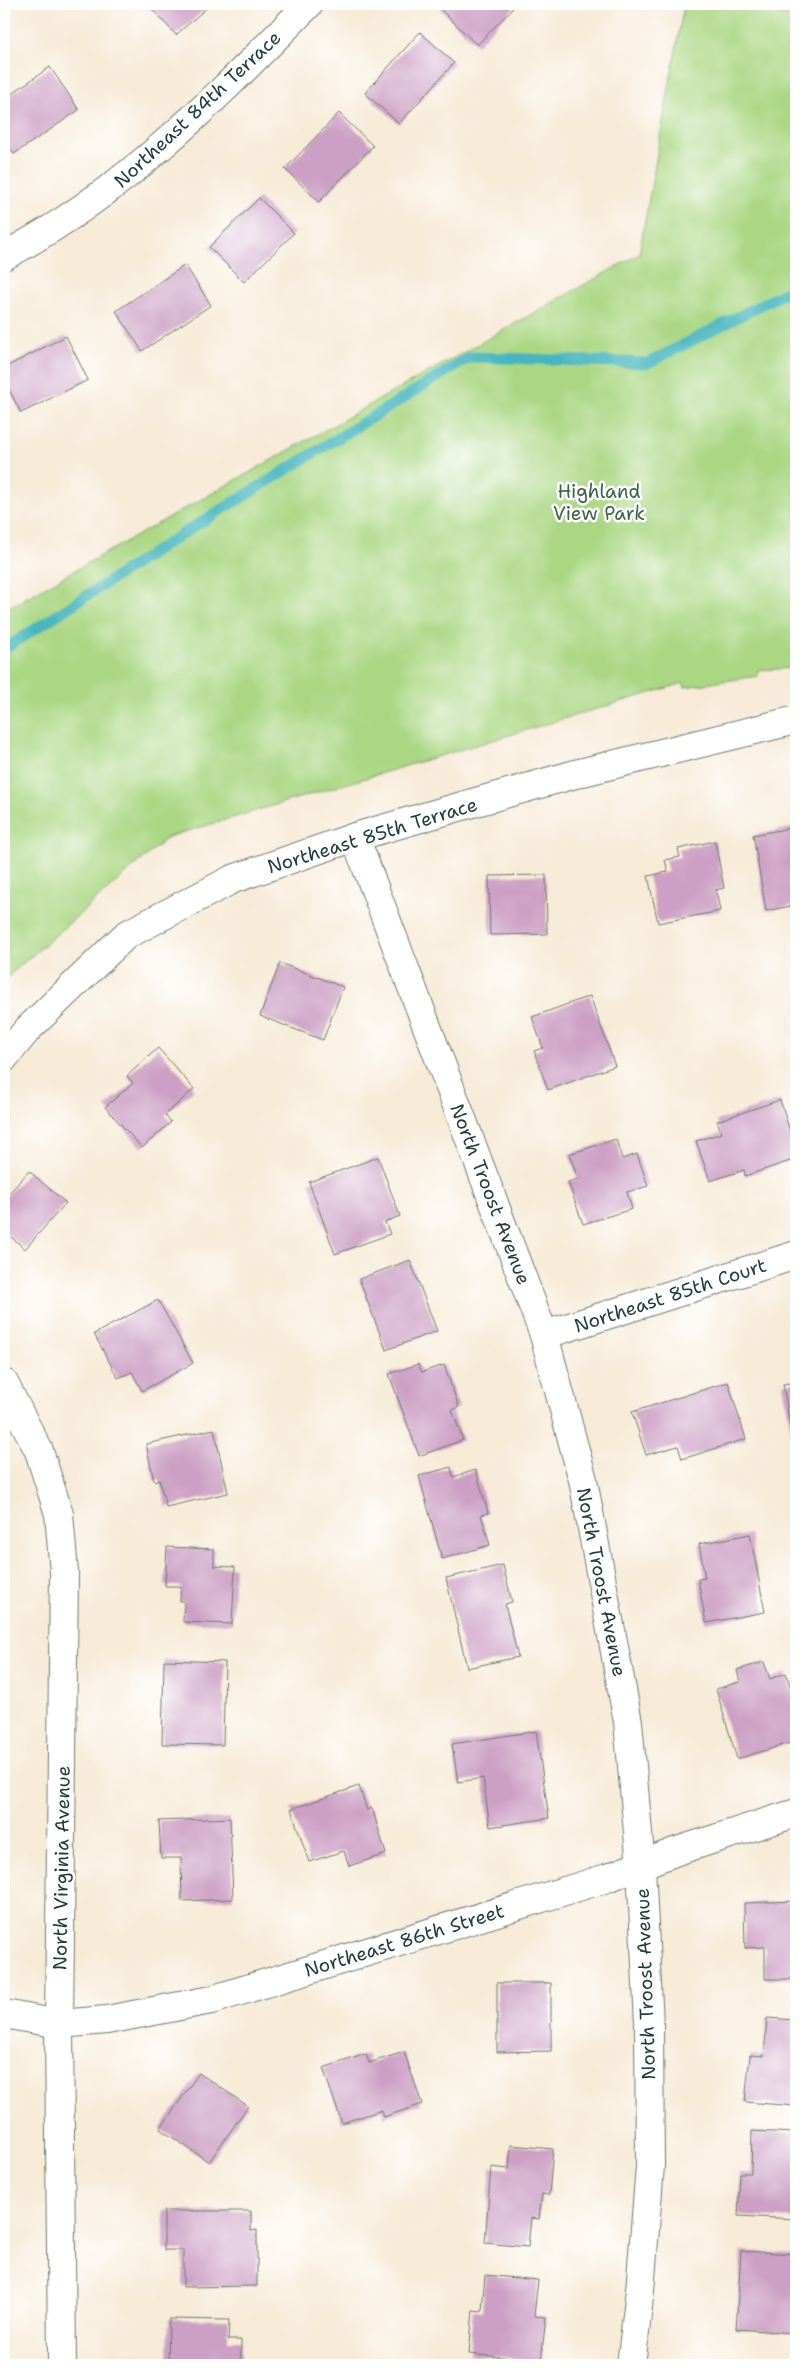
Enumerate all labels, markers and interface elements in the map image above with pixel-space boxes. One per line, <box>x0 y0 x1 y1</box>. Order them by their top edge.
street label: Northeast 84th Terrace <box>109 25 286 193</box>
park label: Highland View Park <box>553 479 645 526</box>
street label: Northeast 85th Terrace <box>264 792 480 879</box>
street label: North Troost Avenue <box>444 1100 537 1288</box>
street label: Northeast 85th Court <box>571 1253 770 1338</box>
street label: North Troost Avenue <box>571 1485 632 1679</box>
street label: North Virginia Avenue <box>47 1765 76 1971</box>
street label: North Troost Avenue <box>630 1888 661 2080</box>
street label: Northeast 86th Street <box>301 1898 507 1983</box>

